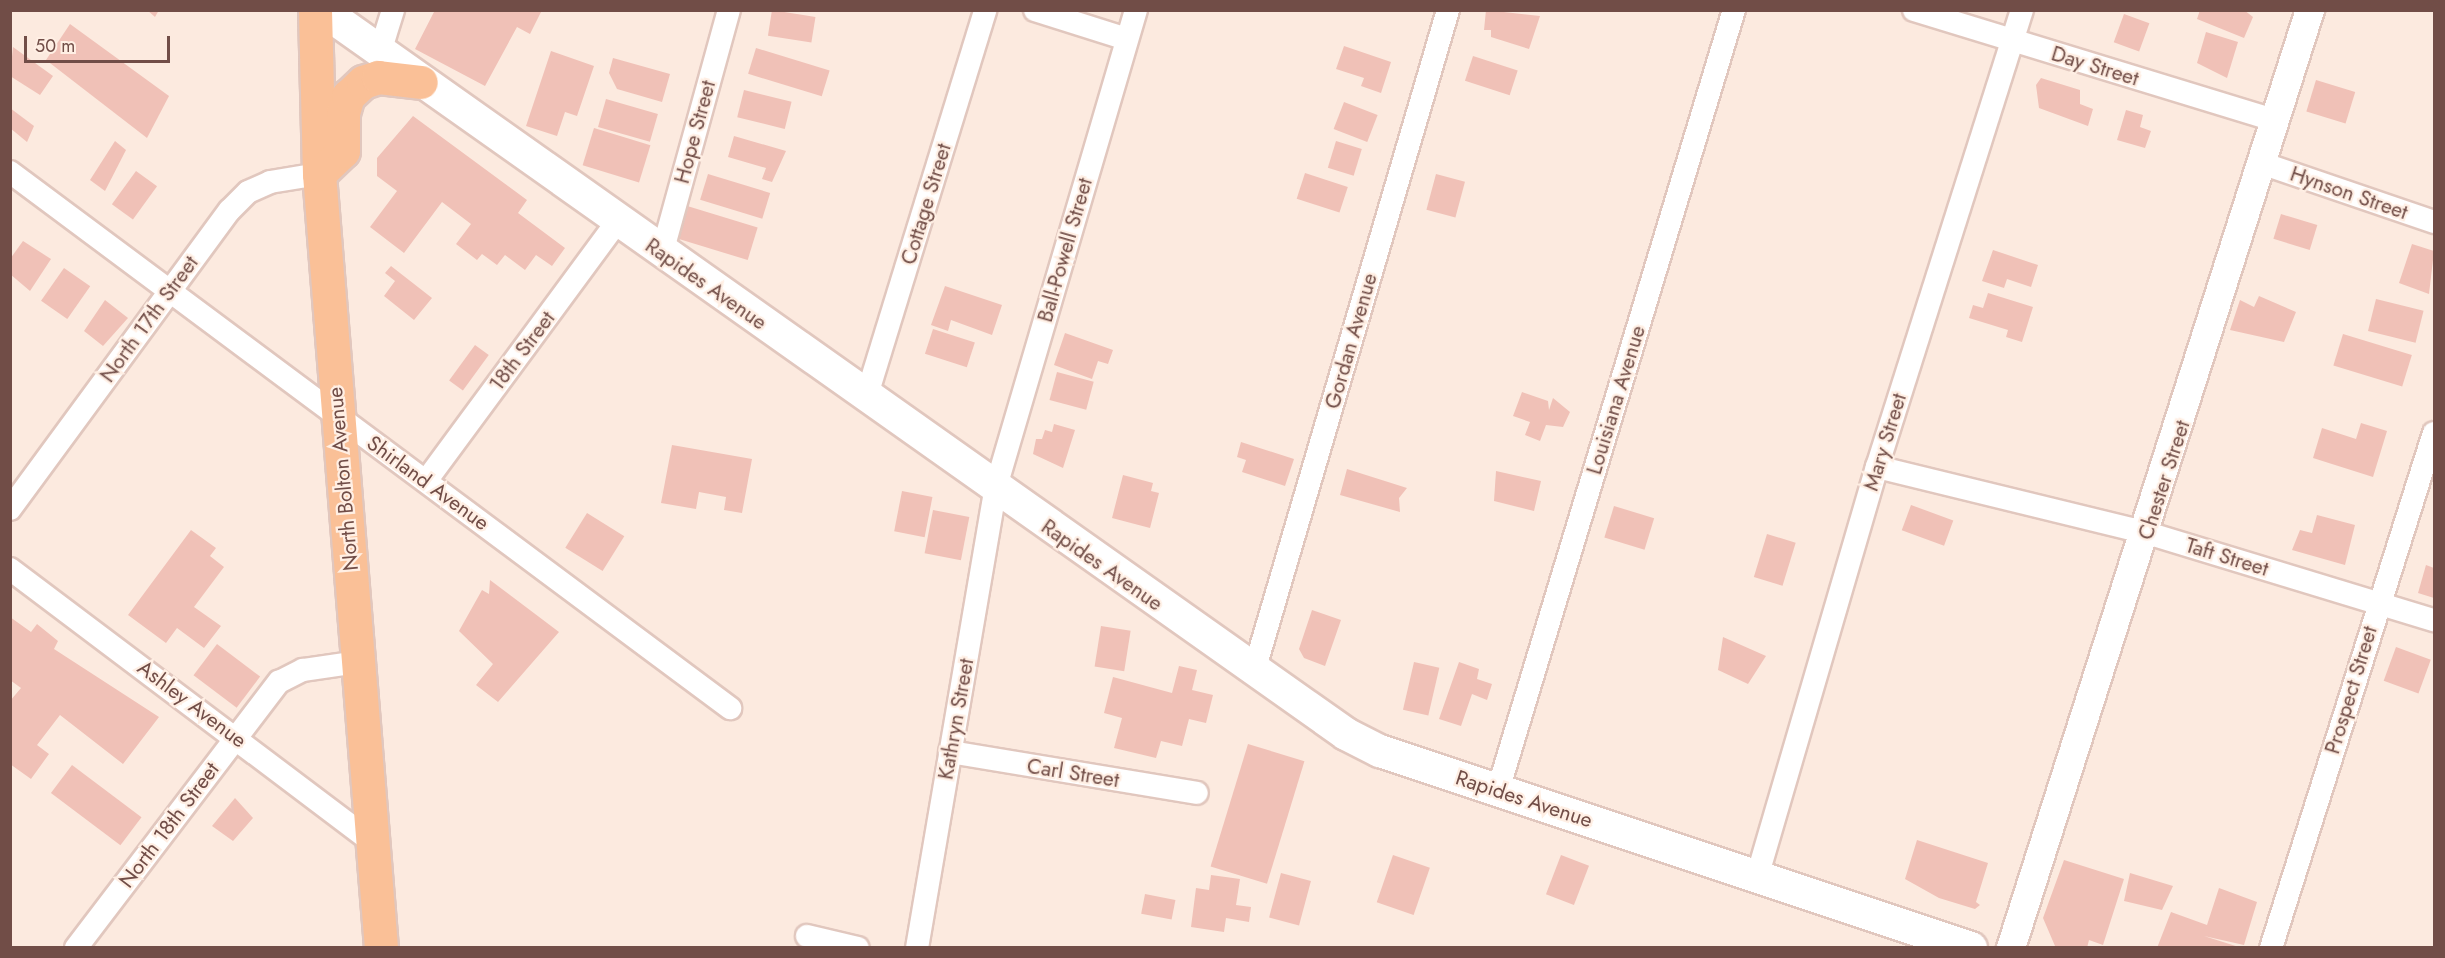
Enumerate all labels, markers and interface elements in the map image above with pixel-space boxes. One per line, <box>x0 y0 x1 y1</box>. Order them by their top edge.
scale bar <box>27 24 172 62</box>
text: 50 m <box>35 33 75 59</box>
street label: Day Street <box>2048 41 2142 91</box>
street label: Hope Street <box>669 78 721 186</box>
street label: Cottage Street <box>896 140 956 268</box>
street label: Hynson Street <box>2287 161 2411 225</box>
street label: Ball-Powell Street <box>1032 175 1098 325</box>
street label: Rapides Avenue <box>641 233 771 335</box>
street label: North 17th Street <box>95 251 203 387</box>
street label: Gordan Avenue <box>1320 270 1382 412</box>
street label: 18th Street <box>484 306 560 396</box>
street label: Louisiana Avenue <box>1581 323 1651 477</box>
street label: North Bolton Avenue <box>322 386 364 572</box>
street label: Mary Street <box>1858 390 1912 494</box>
street label: Chester Street <box>2133 417 2195 543</box>
street label: Shirland Avenue <box>362 430 494 536</box>
street label: Rapides Avenue <box>1037 514 1167 616</box>
street label: Taft Street <box>2183 532 2271 582</box>
street label: Prospect Street <box>2320 623 2382 757</box>
street label: Ashley Avenue <box>133 655 251 753</box>
street label: Kathryn Street <box>933 656 979 782</box>
street label: Carl Street <box>1025 753 1121 793</box>
street label: North 18th Street <box>114 757 224 893</box>
street label: Rapides Avenue <box>1452 765 1596 833</box>

